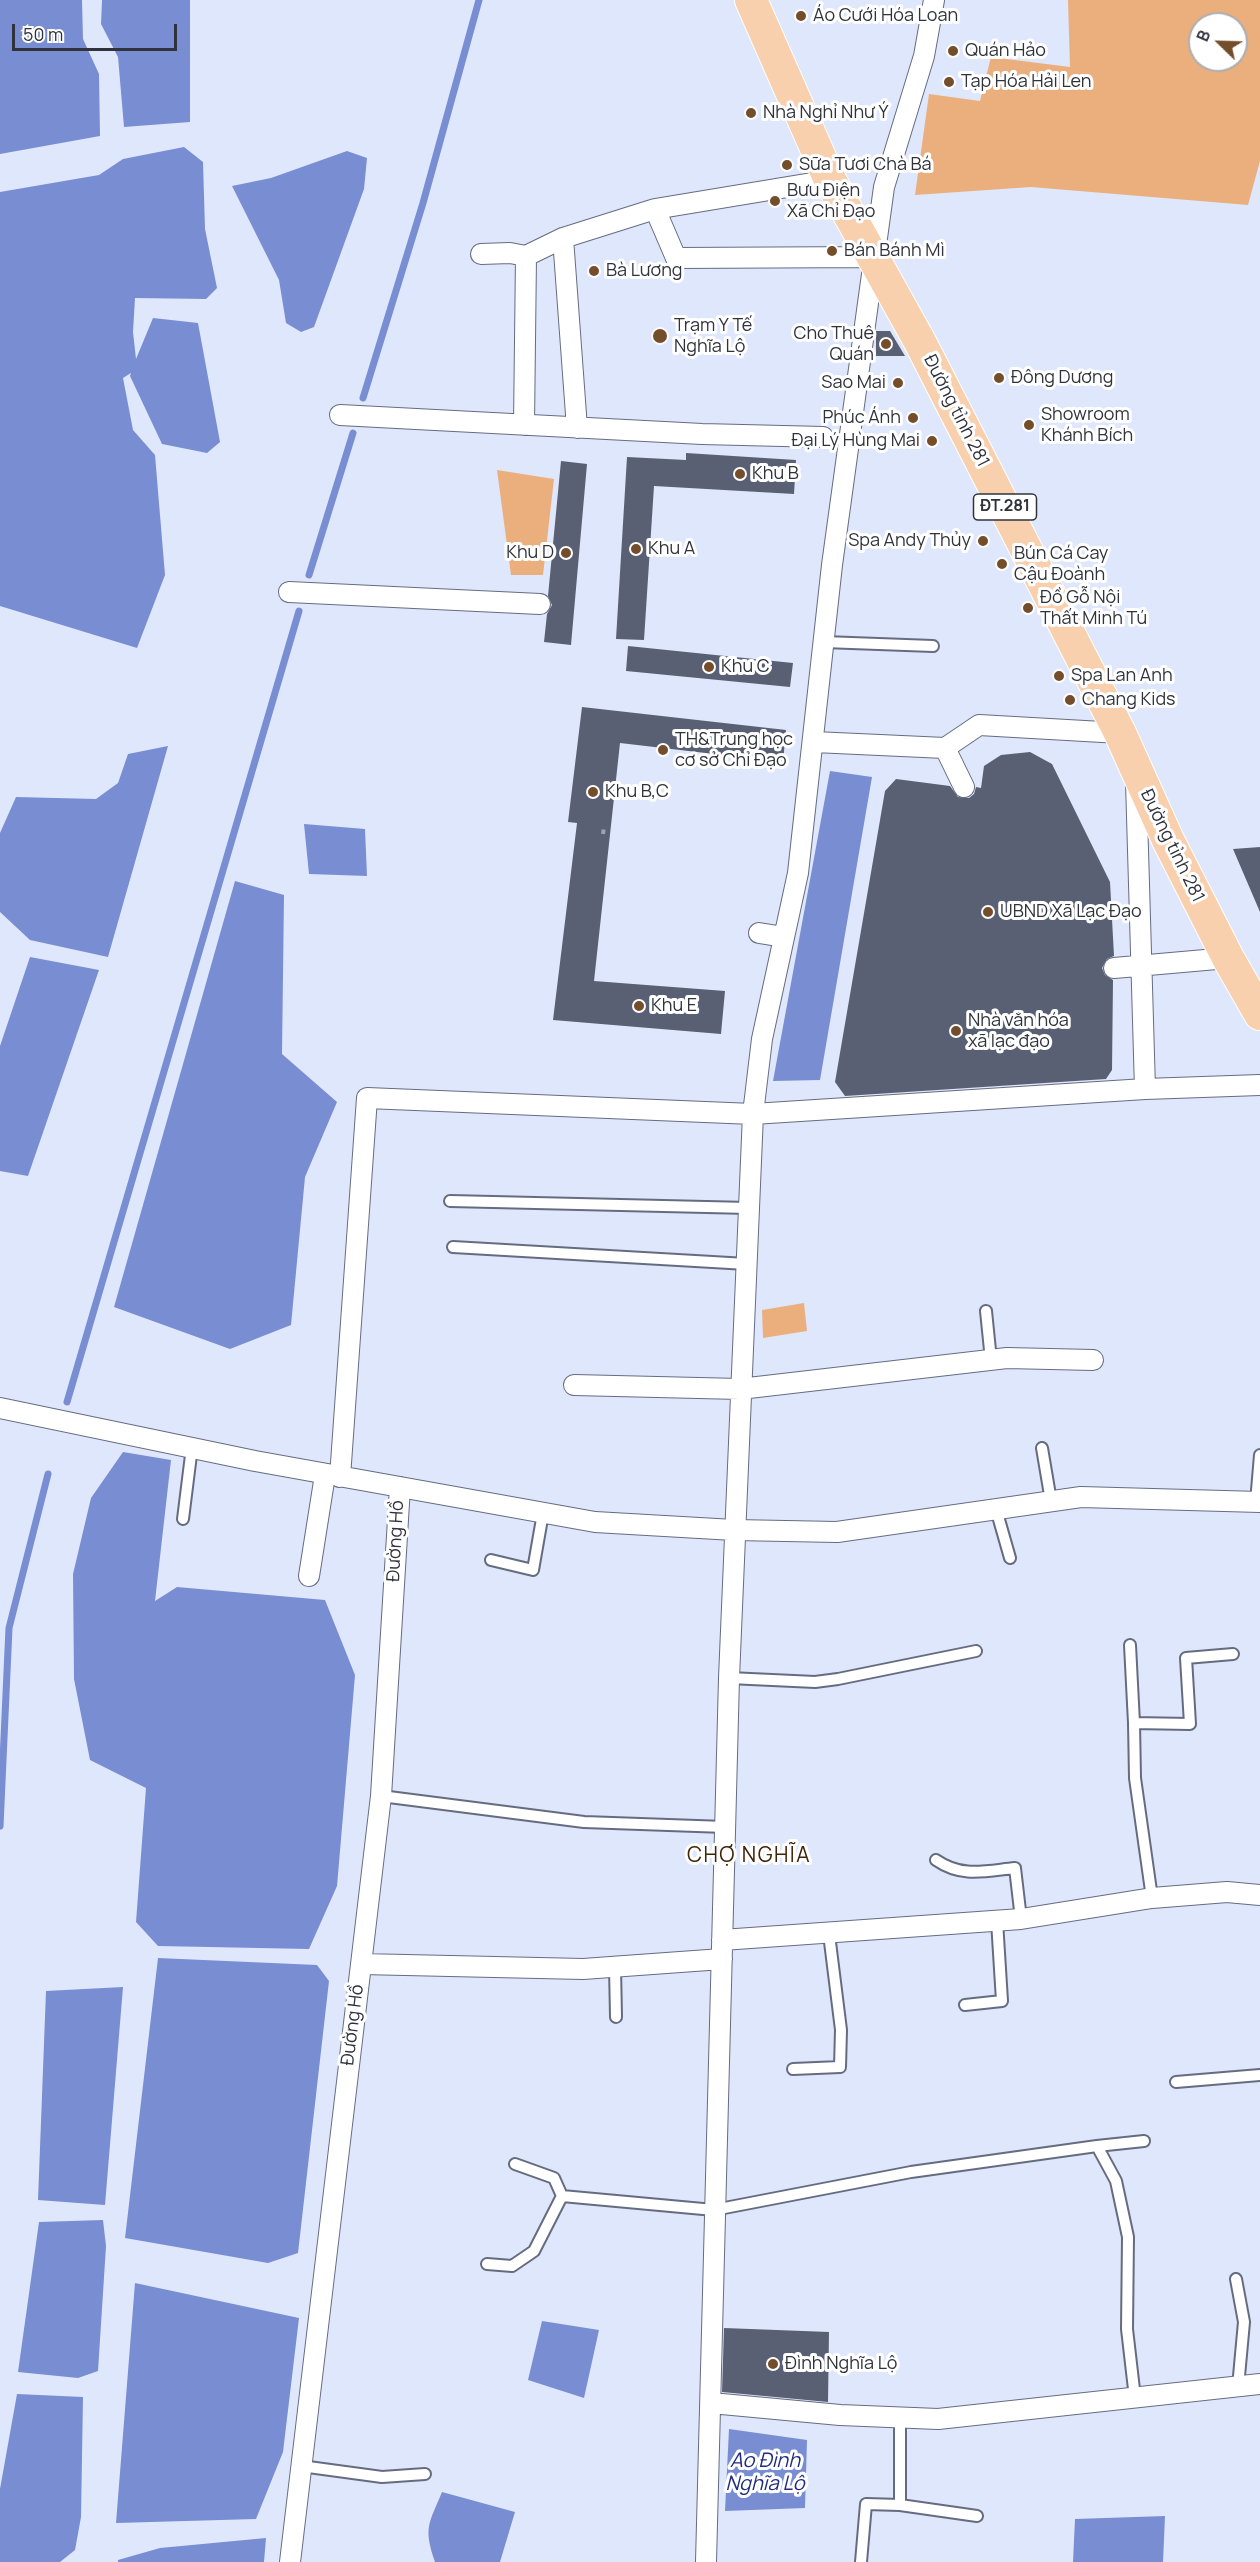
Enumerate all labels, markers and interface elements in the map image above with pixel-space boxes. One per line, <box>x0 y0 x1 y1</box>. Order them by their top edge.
place label: Áo Cưới Hóa Loan <box>813 5 958 27</box>
marker: Áo Cưới Hóa Loan <box>794 9 808 23</box>
scale bar <box>15 12 180 50</box>
north arrow <box>1188 12 1248 72</box>
text: 50 m <box>23 22 63 46</box>
text: B <box>1191 27 1215 45</box>
place label: Quán Hảo <box>965 40 1046 62</box>
marker: Quán Hảo <box>946 44 960 58</box>
place label: Tạp Hóa Hải Len <box>961 71 1092 93</box>
marker: Tạp Hóa Hải Len <box>942 75 956 89</box>
place label: Nhà Nghỉ Như Ý <box>763 102 888 124</box>
marker: Nhà Nghỉ Như Ý <box>744 106 758 120</box>
place label: Sữa Tươi Chà Bá <box>799 154 932 176</box>
marker: Sữa Tươi Chà Bá <box>780 158 794 172</box>
place label: Bưu Điện Xã Chỉ Đạo <box>787 180 876 222</box>
marker: Bưu Điện Xã Chỉ Đạo <box>768 194 782 208</box>
place label: Bán Bánh Mì <box>844 240 945 262</box>
marker: Bán Bánh Mì <box>825 244 839 258</box>
place label: Bà Lương <box>606 260 683 282</box>
marker: Bà Lương <box>587 264 601 278</box>
place label: Trạm Y Tế Nghĩa Lộ <box>674 315 752 358</box>
place label: Cho Thuê Quán <box>794 323 874 366</box>
marker: Trạm Y Tế Nghĩa Lộ <box>651 327 669 345</box>
marker: Cho Thuê Quán <box>879 337 893 351</box>
street label: Đường tỉnh 281 <box>919 351 993 471</box>
place label: Đông Dương <box>1011 367 1113 389</box>
marker: Đông Dương <box>992 371 1006 385</box>
place label: Sao Mai <box>821 372 886 394</box>
marker: Sao Mai <box>891 376 905 390</box>
place label: Showroom Khánh Bích <box>1041 404 1133 446</box>
place label: Phúc Ánh <box>822 407 901 429</box>
marker: Phúc Ánh <box>906 411 920 425</box>
marker: Showroom Khánh Bích <box>1022 418 1036 432</box>
place label: Đại Lý Hùng Mai <box>792 430 920 452</box>
marker: Đại Lý Hùng Mai <box>925 434 939 448</box>
place label: Khu B <box>752 463 799 485</box>
marker: Khu B <box>733 467 747 481</box>
road number: ĐT.281 <box>974 494 1036 520</box>
place label: Spa Andy Thủy <box>848 530 971 552</box>
marker: Spa Andy Thủy <box>976 534 990 548</box>
place label: Khu A <box>648 538 695 560</box>
place label: Khu D <box>506 542 554 564</box>
marker: Khu A <box>629 542 643 556</box>
place label: Bún Cá Cay Cậu Đoành <box>1014 543 1108 586</box>
marker: Khu D <box>559 546 573 560</box>
marker: Bún Cá Cay Cậu Đoành <box>995 557 1009 571</box>
place label: Đồ Gỗ Nội Thất Minh Tú <box>1040 587 1147 630</box>
marker: Đồ Gỗ Nội Thất Minh Tú <box>1021 601 1035 615</box>
place label: Khu C <box>721 656 770 678</box>
marker: Khu C <box>702 660 716 674</box>
place label: Spa Lan Anh <box>1071 665 1173 687</box>
marker: Spa Lan Anh <box>1052 669 1066 683</box>
place label: Chang Kids <box>1082 689 1176 711</box>
marker: Chang Kids <box>1063 693 1077 707</box>
place label: TH&Trung học cơ sở Chỉ Đạo <box>675 729 793 771</box>
marker: TH&Trung học cơ sở Chỉ Đạo <box>656 743 670 757</box>
place label: Khu B,C <box>605 781 669 803</box>
marker: Khu B,C <box>586 785 600 799</box>
street label: Đường tỉnh 281 <box>1135 786 1209 906</box>
place label: UBND Xã Lạc Đạo <box>1000 901 1142 923</box>
marker: UBND Xã Lạc Đạo <box>981 905 995 919</box>
place label: Khu E <box>651 995 697 1017</box>
marker: Khu E <box>632 999 646 1013</box>
place label: Nhà văn hóa xã lạc đạo <box>968 1010 1069 1052</box>
marker: Nhà văn hóa xã lạc đạo <box>949 1024 963 1038</box>
street label: Đường Hồ <box>383 1500 409 1582</box>
district label: CHỢ NGHĨA <box>687 1843 811 1869</box>
street label: Đường Hồ <box>337 1983 369 2067</box>
place label: Đình Nghĩa Lộ <box>785 2353 897 2375</box>
marker: Đình Nghĩa Lộ <box>766 2357 780 2371</box>
water label: Ao Đình Nghĩa Lộ <box>725 2449 805 2496</box>

